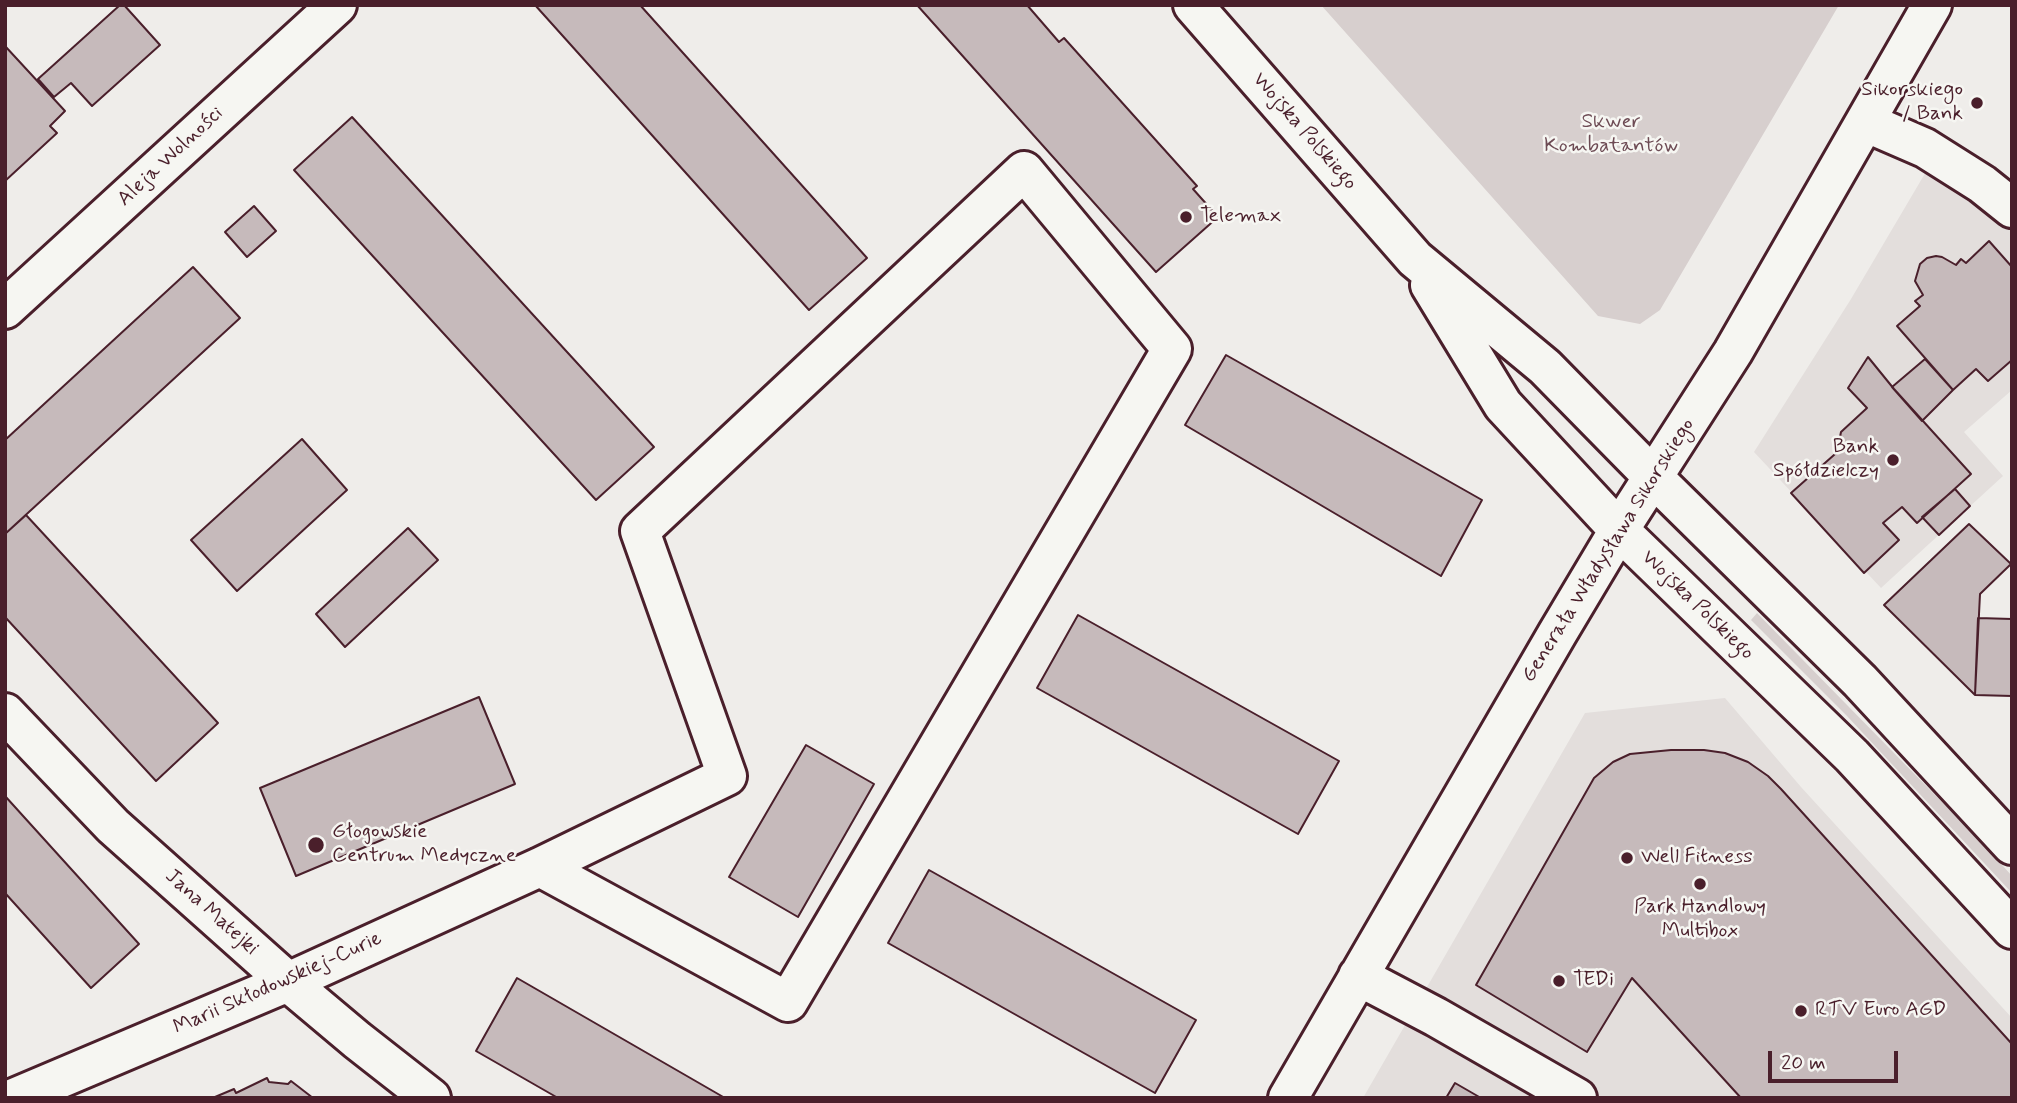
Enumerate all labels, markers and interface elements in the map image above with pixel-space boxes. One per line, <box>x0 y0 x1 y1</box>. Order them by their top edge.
street label: Wojska Polskiego <box>1246 68 1362 196</box>
place label: Sikorskiego / Bank <box>1861 78 1963 128</box>
marker: Sikorskiego / Bank <box>1969 95 1985 111</box>
street label: Aleja Wolności <box>113 102 229 212</box>
park label: Skwer Kombatantów <box>1544 110 1678 160</box>
place label: Telemax <box>1200 204 1281 230</box>
marker: Telemax <box>1178 209 1194 225</box>
street label: Generała Władysława Sikorskiego <box>1517 414 1701 688</box>
place label: Bank Spółdzielczy <box>1773 435 1879 485</box>
marker: Bank Spółdzielczy <box>1885 452 1901 468</box>
street label: Wojska Polskiego <box>1635 546 1759 666</box>
place label: Głogowskie Centrum Medyczne <box>332 820 516 870</box>
marker: Głogowskie Centrum Medyczne <box>306 835 326 855</box>
place label: Well Fitness <box>1641 845 1753 871</box>
marker: Well Fitness <box>1619 850 1635 866</box>
street label: Jana Matejki <box>159 864 263 962</box>
marker: Park Handlowy Multibox <box>1692 876 1708 892</box>
place label: Park Handlowy Multibox <box>1634 895 1766 945</box>
street label: Marii Skłodowskiej-Curie <box>170 927 386 1041</box>
place label: TEDi <box>1573 968 1614 994</box>
marker: TEDi <box>1551 973 1567 989</box>
place label: RTV Euro AGD <box>1815 998 1946 1024</box>
marker: RTV Euro AGD <box>1793 1003 1809 1019</box>
scale bar <box>1772 1036 1902 1080</box>
text: 20 m <box>1781 1049 1826 1077</box>

